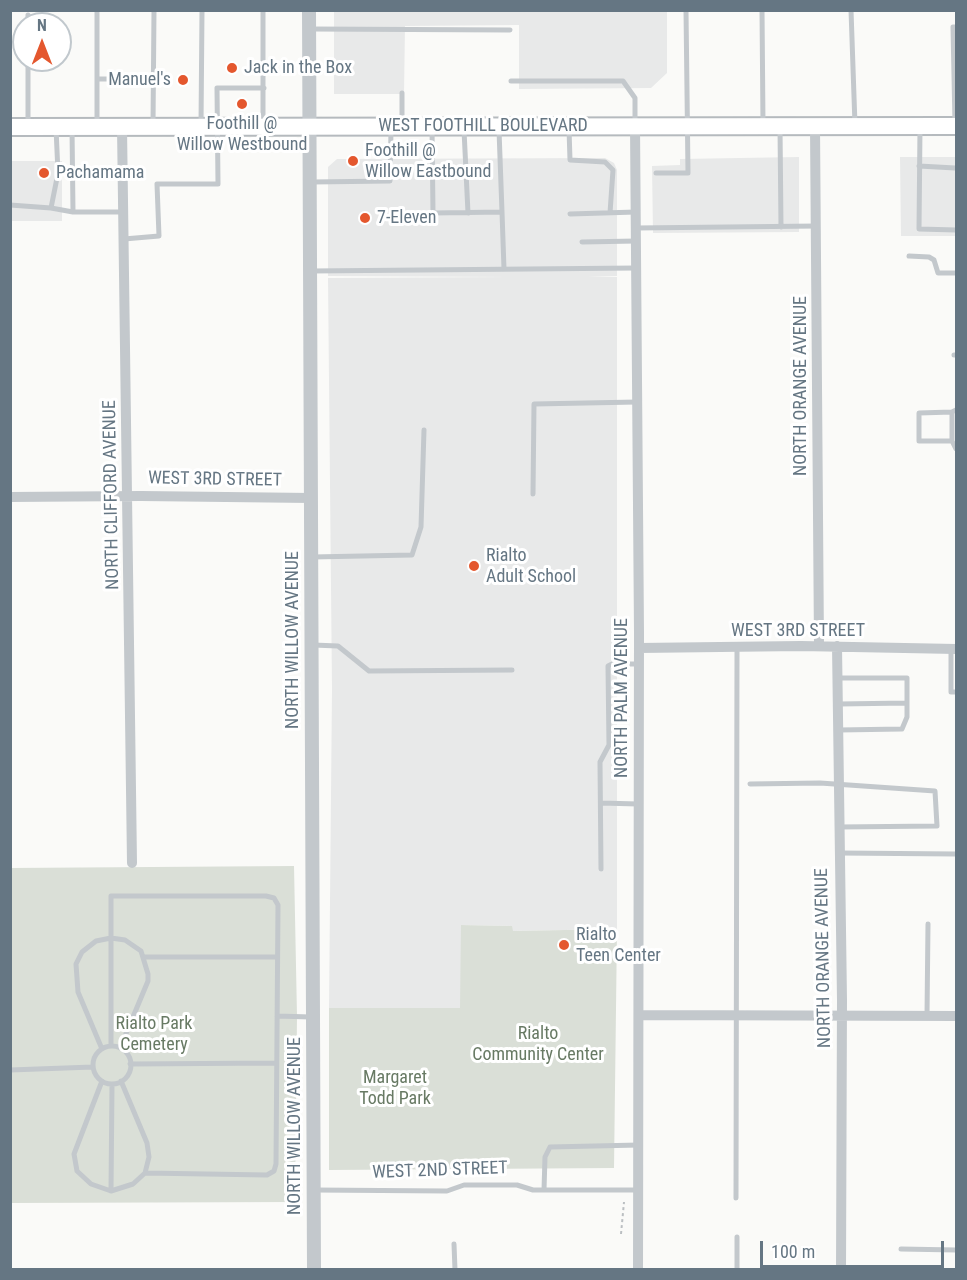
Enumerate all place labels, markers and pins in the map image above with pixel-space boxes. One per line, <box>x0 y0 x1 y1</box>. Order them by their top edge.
place label: Jack in the Box <box>244 57 352 79</box>
marker: Jack in the Box <box>225 61 239 75</box>
place label: Manuel's <box>108 69 171 91</box>
marker: Manuel's <box>176 73 190 87</box>
marker: Foothill @ Willow Westbound <box>235 97 249 111</box>
place label: Foothill @ Willow Westbound <box>177 113 307 156</box>
place label: Foothill @ Willow Eastbound <box>365 140 491 182</box>
marker: Foothill @ Willow Eastbound <box>346 154 360 168</box>
place label: Pachamama <box>56 162 144 184</box>
marker: Pachamama <box>37 166 51 180</box>
place label: 7-Eleven <box>377 207 436 229</box>
marker: 7-Eleven <box>358 211 372 225</box>
place label: Rialto Adult School <box>486 545 576 588</box>
marker: Rialto Adult School <box>467 559 481 573</box>
place label: Rialto Teen Center <box>576 924 661 966</box>
marker: Rialto Teen Center <box>557 938 571 952</box>

